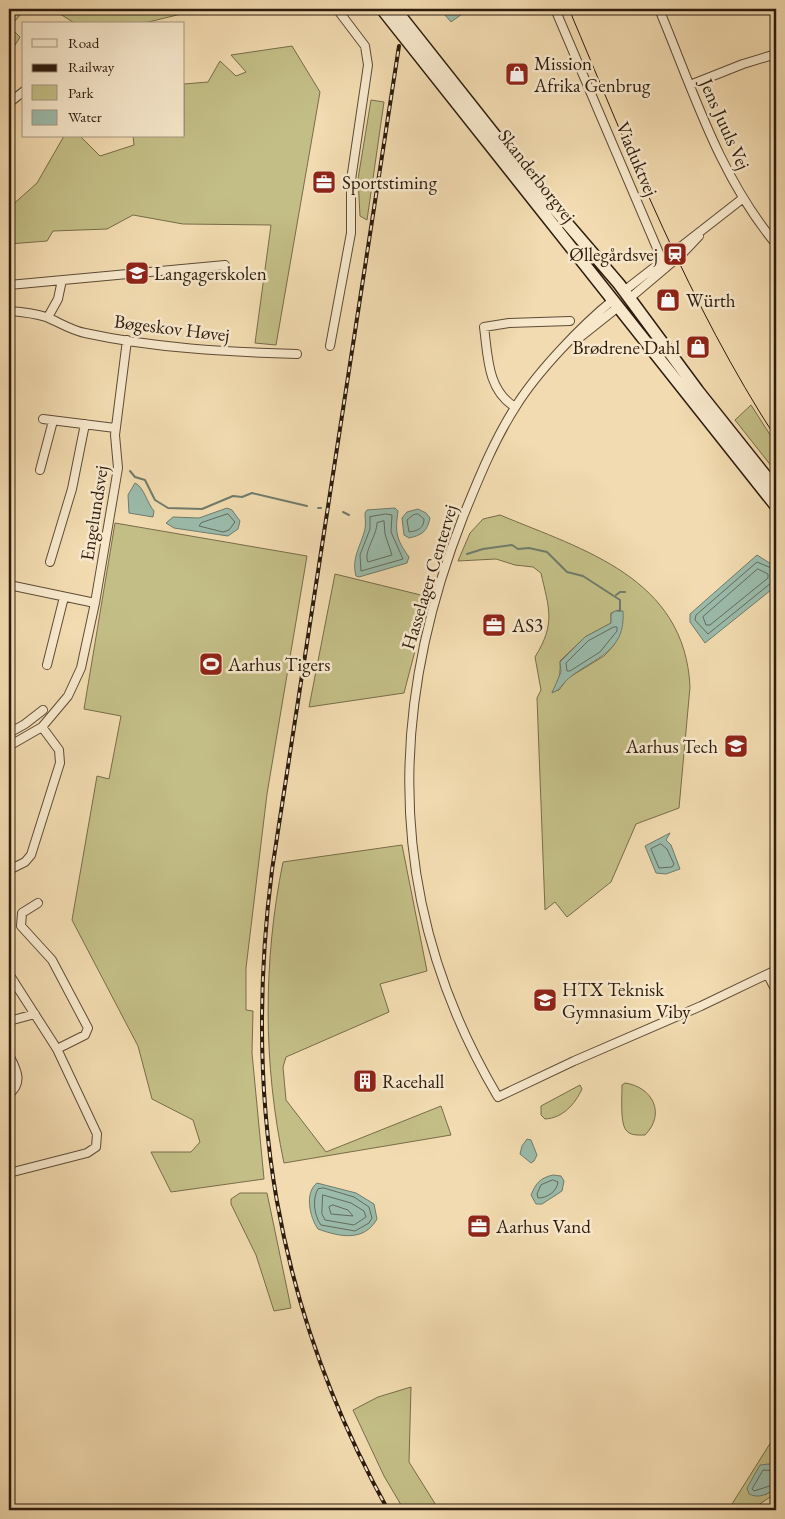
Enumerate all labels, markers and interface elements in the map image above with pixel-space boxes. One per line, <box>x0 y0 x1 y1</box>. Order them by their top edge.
legend <box>22 22 185 138</box>
text: Road <box>68 33 100 52</box>
place label: Mission Afrika Genbrug <box>533 51 651 98</box>
text: Railway <box>68 57 115 76</box>
shop icon: Mission Afrika Genbrug <box>504 61 530 87</box>
street label: Jens Juuls Vej <box>693 73 756 174</box>
text: Park <box>68 83 95 102</box>
text: Water <box>68 107 102 126</box>
street label: Viaduktvej <box>610 118 664 200</box>
street label: Skanderborgvej <box>493 124 581 228</box>
office icon: Sportstiming <box>311 169 337 195</box>
place label: Sportstiming <box>342 170 438 195</box>
station icon: Øllegårdsvej <box>662 241 688 267</box>
place label: Øllegårdsvej <box>569 242 658 267</box>
school or university icon: Langagerskolen <box>124 260 150 286</box>
place label: Langagerskolen <box>154 261 267 286</box>
shop icon: Würth <box>655 287 681 313</box>
place label: Würth <box>686 288 736 313</box>
street label: Bøgeskov Høvej <box>113 309 231 347</box>
shop icon: Brødrene Dahl <box>685 334 711 360</box>
place label: Brødrene Dahl <box>572 335 680 360</box>
street label: Engelundsvej <box>74 463 114 563</box>
street label: Hasselager Centervej <box>395 501 463 653</box>
office icon: AS3 <box>481 612 507 638</box>
place label: AS3 <box>511 613 543 638</box>
sports icon: Aarhus Tigers <box>198 651 224 677</box>
place label: Aarhus Tigers <box>227 652 330 677</box>
school or university icon: Aarhus Tech <box>723 733 749 759</box>
place label: Aarhus Tech <box>625 734 718 759</box>
place label: HTX Teknisk Gymnasium Viby <box>562 977 691 1024</box>
school or university icon: HTX Teknisk Gymnasium Viby <box>532 987 558 1013</box>
building icon: Racehall <box>352 1068 378 1094</box>
place label: Racehall <box>382 1069 445 1094</box>
office icon: Aarhus Vand <box>466 1213 492 1239</box>
place label: Aarhus Vand <box>495 1214 591 1239</box>

